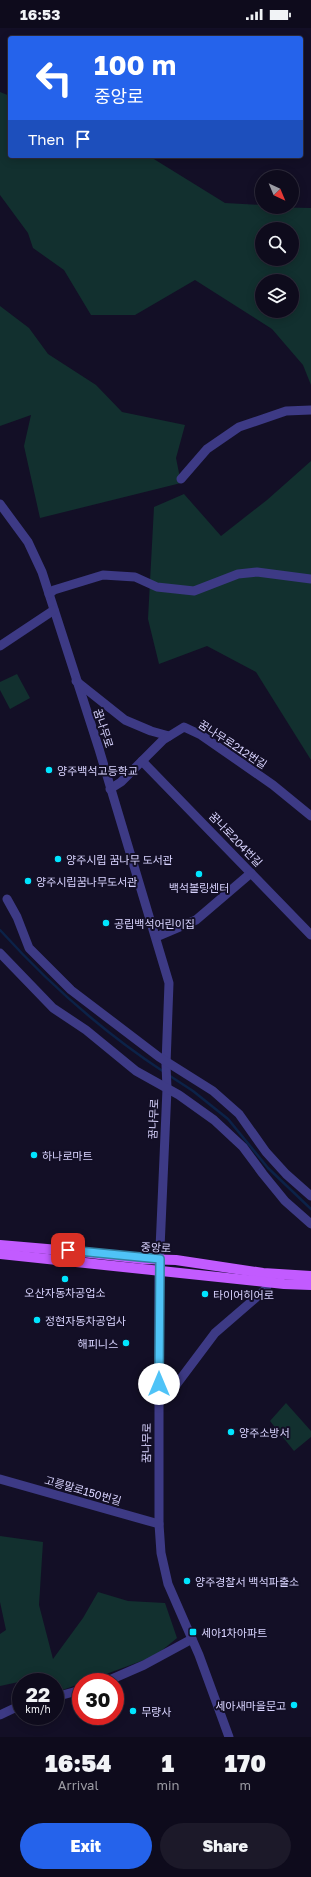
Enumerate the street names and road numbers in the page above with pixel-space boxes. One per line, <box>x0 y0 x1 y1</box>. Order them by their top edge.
street label: 꿈나무로 <box>92 707 116 749</box>
street label: 꿈나무로212번길 <box>196 717 270 771</box>
street label: 꿈나로204번길 <box>207 809 265 869</box>
street label: 꿈나무로 <box>145 1098 161 1140</box>
street label: 중앙로 <box>140 1240 172 1254</box>
street label: 꿈나무로 <box>139 1423 153 1463</box>
street label: 고릉말로150번길 <box>43 1473 123 1507</box>

